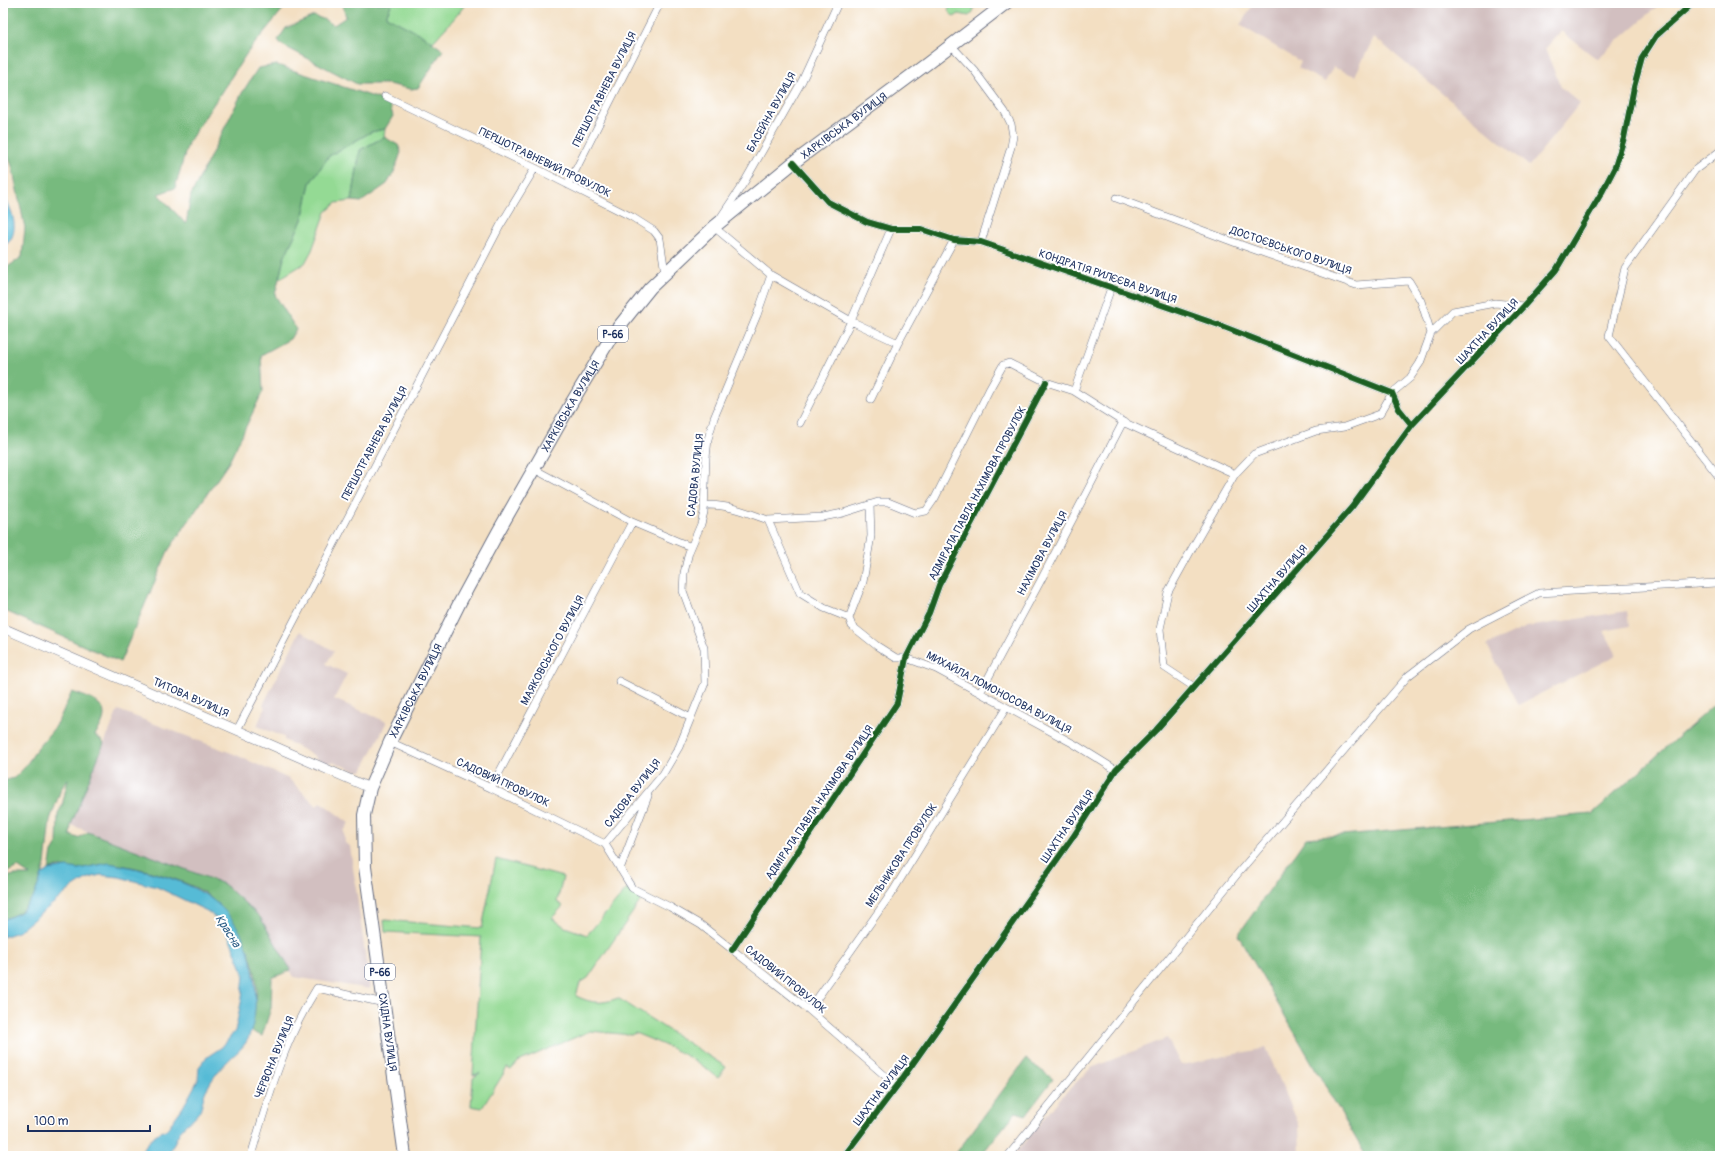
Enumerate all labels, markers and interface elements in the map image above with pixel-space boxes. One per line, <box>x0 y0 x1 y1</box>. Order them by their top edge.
street label: ПЕРШОТРАВНЕВА ВУЛИЦЯ <box>570 30 639 149</box>
street label: БАСЕЙНА ВУЛИЦЯ <box>744 70 799 155</box>
street label: ХАРКІВСЬКА ВУЛИЦЯ <box>798 90 890 162</box>
street label: ПЕРШОТРАВНЕВИЙ ПРОВУЛОК <box>477 125 613 200</box>
street label: ДОСТОЄВСЬКОГО ВУЛИЦЯ <box>1227 223 1353 277</box>
street label: КОНДРАТІЯ РИЛЄЄВА ВУЛИЦЯ <box>1037 247 1179 306</box>
street label: ШАХТНА ВУЛИЦЯ <box>1454 296 1521 367</box>
road number: Р-66 <box>598 326 628 342</box>
street label: ХАРКІВСЬКА ВУЛИЦЯ <box>539 358 603 454</box>
street label: ПЕРШОТРАВНЕВА ВУЛИЦЯ <box>339 384 410 503</box>
street label: АДМІРАЛА ПАВЛА НАХІМОВА ПРОВУЛОК <box>926 404 1029 582</box>
street label: САДОВА ВУЛИЦЯ <box>685 433 706 517</box>
street label: НАХІМОВА ВУЛИЦЯ <box>1015 509 1070 598</box>
street label: ШАХТНА ВУЛИЦЯ <box>1245 542 1310 615</box>
street label: МАЯКОВСЬКОГО ВУЛИЦЯ <box>518 593 587 707</box>
street label: ХАРКІВСЬКА ВУЛИЦЯ <box>387 642 445 740</box>
street label: МИХАЙЛА ЛОМОНОСОВА ВУЛИЦЯ <box>924 649 1074 736</box>
street label: ТИТОВА ВУЛИЦЯ <box>151 675 231 720</box>
street label: АДМІРАЛА ПАВЛА НАХІМОВА ВУЛИЦЯ <box>763 723 876 882</box>
street label: САДОВИЙ ПРОВУЛОК <box>454 755 551 810</box>
street label: САДОВА ВУЛИЦЯ <box>602 756 663 830</box>
street label: ШАХТНА ВУЛИЦЯ <box>1038 787 1097 865</box>
street label: МЕЛЬНИКОВА ПРОВУЛОК <box>863 801 940 910</box>
water label: Красна <box>212 912 244 952</box>
street label: САДОВИЙ ПРОВУЛОК <box>742 943 829 1016</box>
road number: Р-66 <box>365 964 395 980</box>
street label: СХІДНА ВУЛИЦЯ <box>376 992 399 1072</box>
street label: ЧЕРВОНА ВУЛИЦЯ <box>252 1014 297 1100</box>
street label: ШАХТНА ВУЛИЦЯ <box>851 1053 912 1128</box>
scale bar <box>28 1107 150 1133</box>
text: 100 m <box>34 1114 69 1129</box>

